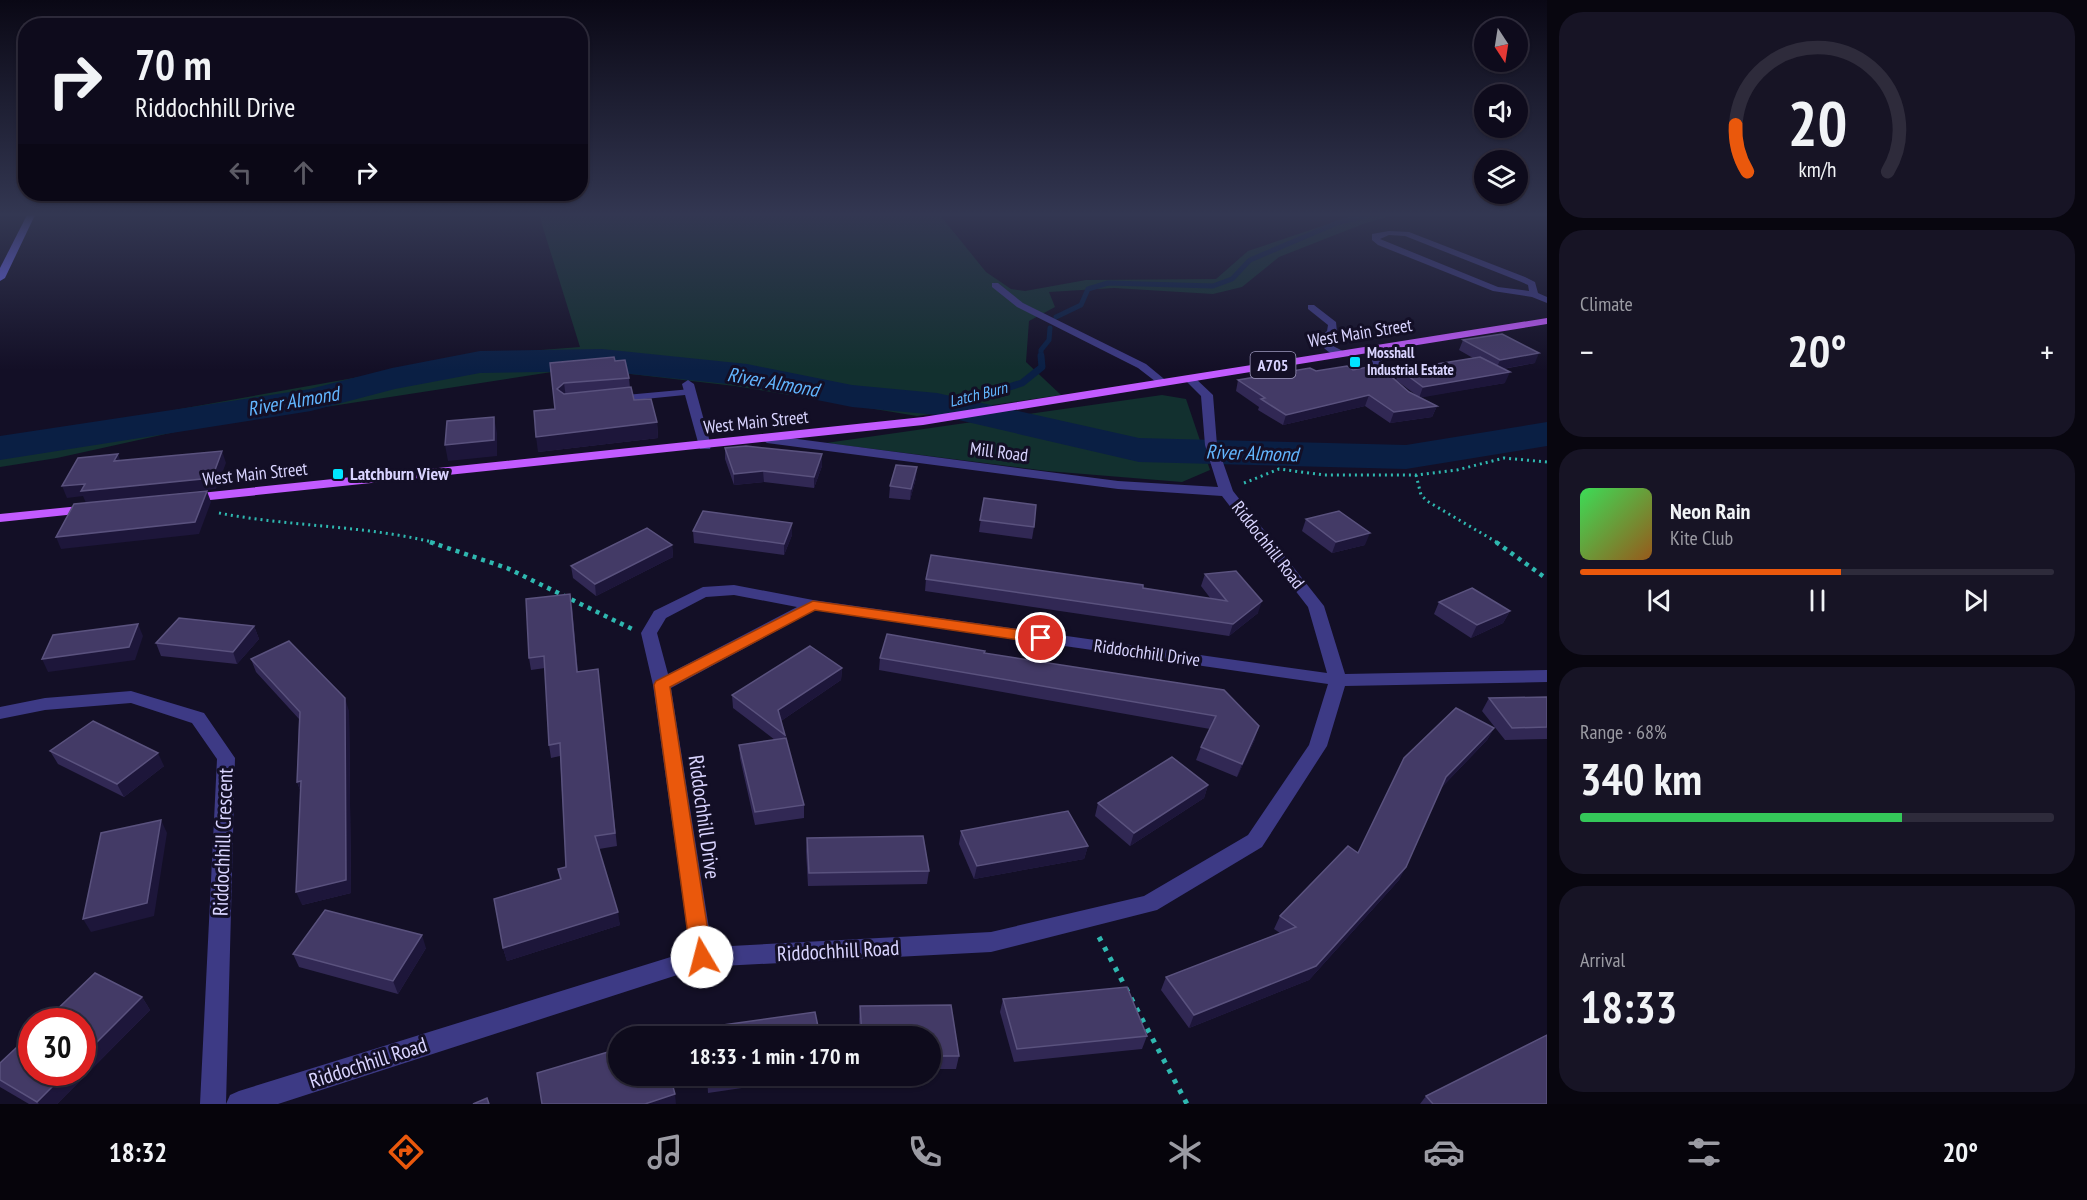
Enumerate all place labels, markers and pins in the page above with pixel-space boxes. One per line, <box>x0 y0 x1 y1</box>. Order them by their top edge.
place label: Mosshall Industrial Estate <box>1367 343 1454 379</box>
marker: Mosshall Industrial Estate <box>1348 355 1362 369</box>
place label: Latchburn View <box>350 462 449 485</box>
marker: Latchburn View <box>331 467 345 481</box>
pin <box>1015 612 1066 663</box>

